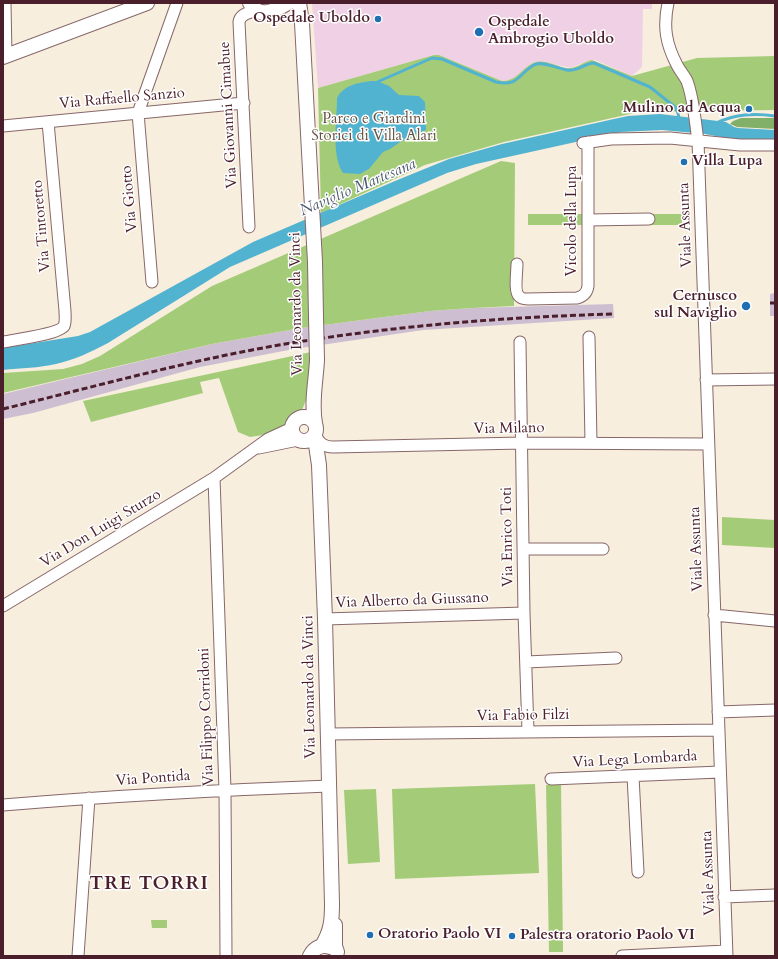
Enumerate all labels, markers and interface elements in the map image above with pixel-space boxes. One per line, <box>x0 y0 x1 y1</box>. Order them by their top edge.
place label: Ospedale Uboldo <box>253 10 370 28</box>
marker: Ospedale Uboldo <box>373 14 383 24</box>
place label: Ospedale Ambrogio Uboldo <box>488 14 614 49</box>
marker: Ospedale Ambrogio Uboldo <box>473 26 485 38</box>
street label: Via Giovanni Cimabue <box>216 41 242 189</box>
street label: Via Raffaello Sanzio <box>58 85 186 113</box>
place label: Mulino ad Acqua <box>623 100 741 118</box>
marker: Mulino ad Acqua <box>744 104 754 114</box>
park label: Parco e Giardini Storici di Villa Alari <box>311 111 437 146</box>
place label: Villa Lupa <box>692 153 763 171</box>
water label: Naviglio Martesana <box>297 155 419 221</box>
marker: Villa Lupa <box>679 157 689 167</box>
street label: Via Giotto <box>118 165 142 233</box>
street label: Vicolo della Lupa <box>564 166 582 276</box>
street label: Via Tintoretto <box>29 179 55 273</box>
street label: Viale Assunta <box>676 182 696 268</box>
street label: Via Leonardo da Vinci <box>287 232 307 376</box>
place label: Cernusco sul Naviglio <box>654 288 737 323</box>
marker: Cernusco sul Naviglio <box>740 300 752 312</box>
street label: Via Milano <box>473 419 545 439</box>
street label: Via Don Luigi Sturzo <box>37 486 165 572</box>
street label: Via Enrico Toti <box>498 487 518 587</box>
street label: Viale Assunta <box>687 506 707 592</box>
street label: Via Alberto da Giussano <box>335 589 489 613</box>
street label: Via Leonardo da Vinci <box>300 615 320 759</box>
street label: Via Filippo Corridoni <box>196 648 218 786</box>
street label: Via Fabio Filzi <box>477 706 569 726</box>
street label: Via Lega Lombarda <box>572 748 698 772</box>
street label: Via Pontida <box>115 767 191 791</box>
street label: Viale Assunta <box>699 830 719 916</box>
district label: TRE TORRI <box>89 874 209 896</box>
place label: Oratorio Paolo VI <box>378 926 501 944</box>
place label: Palestra oratorio Paolo VI <box>520 927 695 945</box>
marker: Oratorio Paolo VI <box>365 930 375 940</box>
marker: Palestra oratorio Paolo VI <box>507 931 517 941</box>

